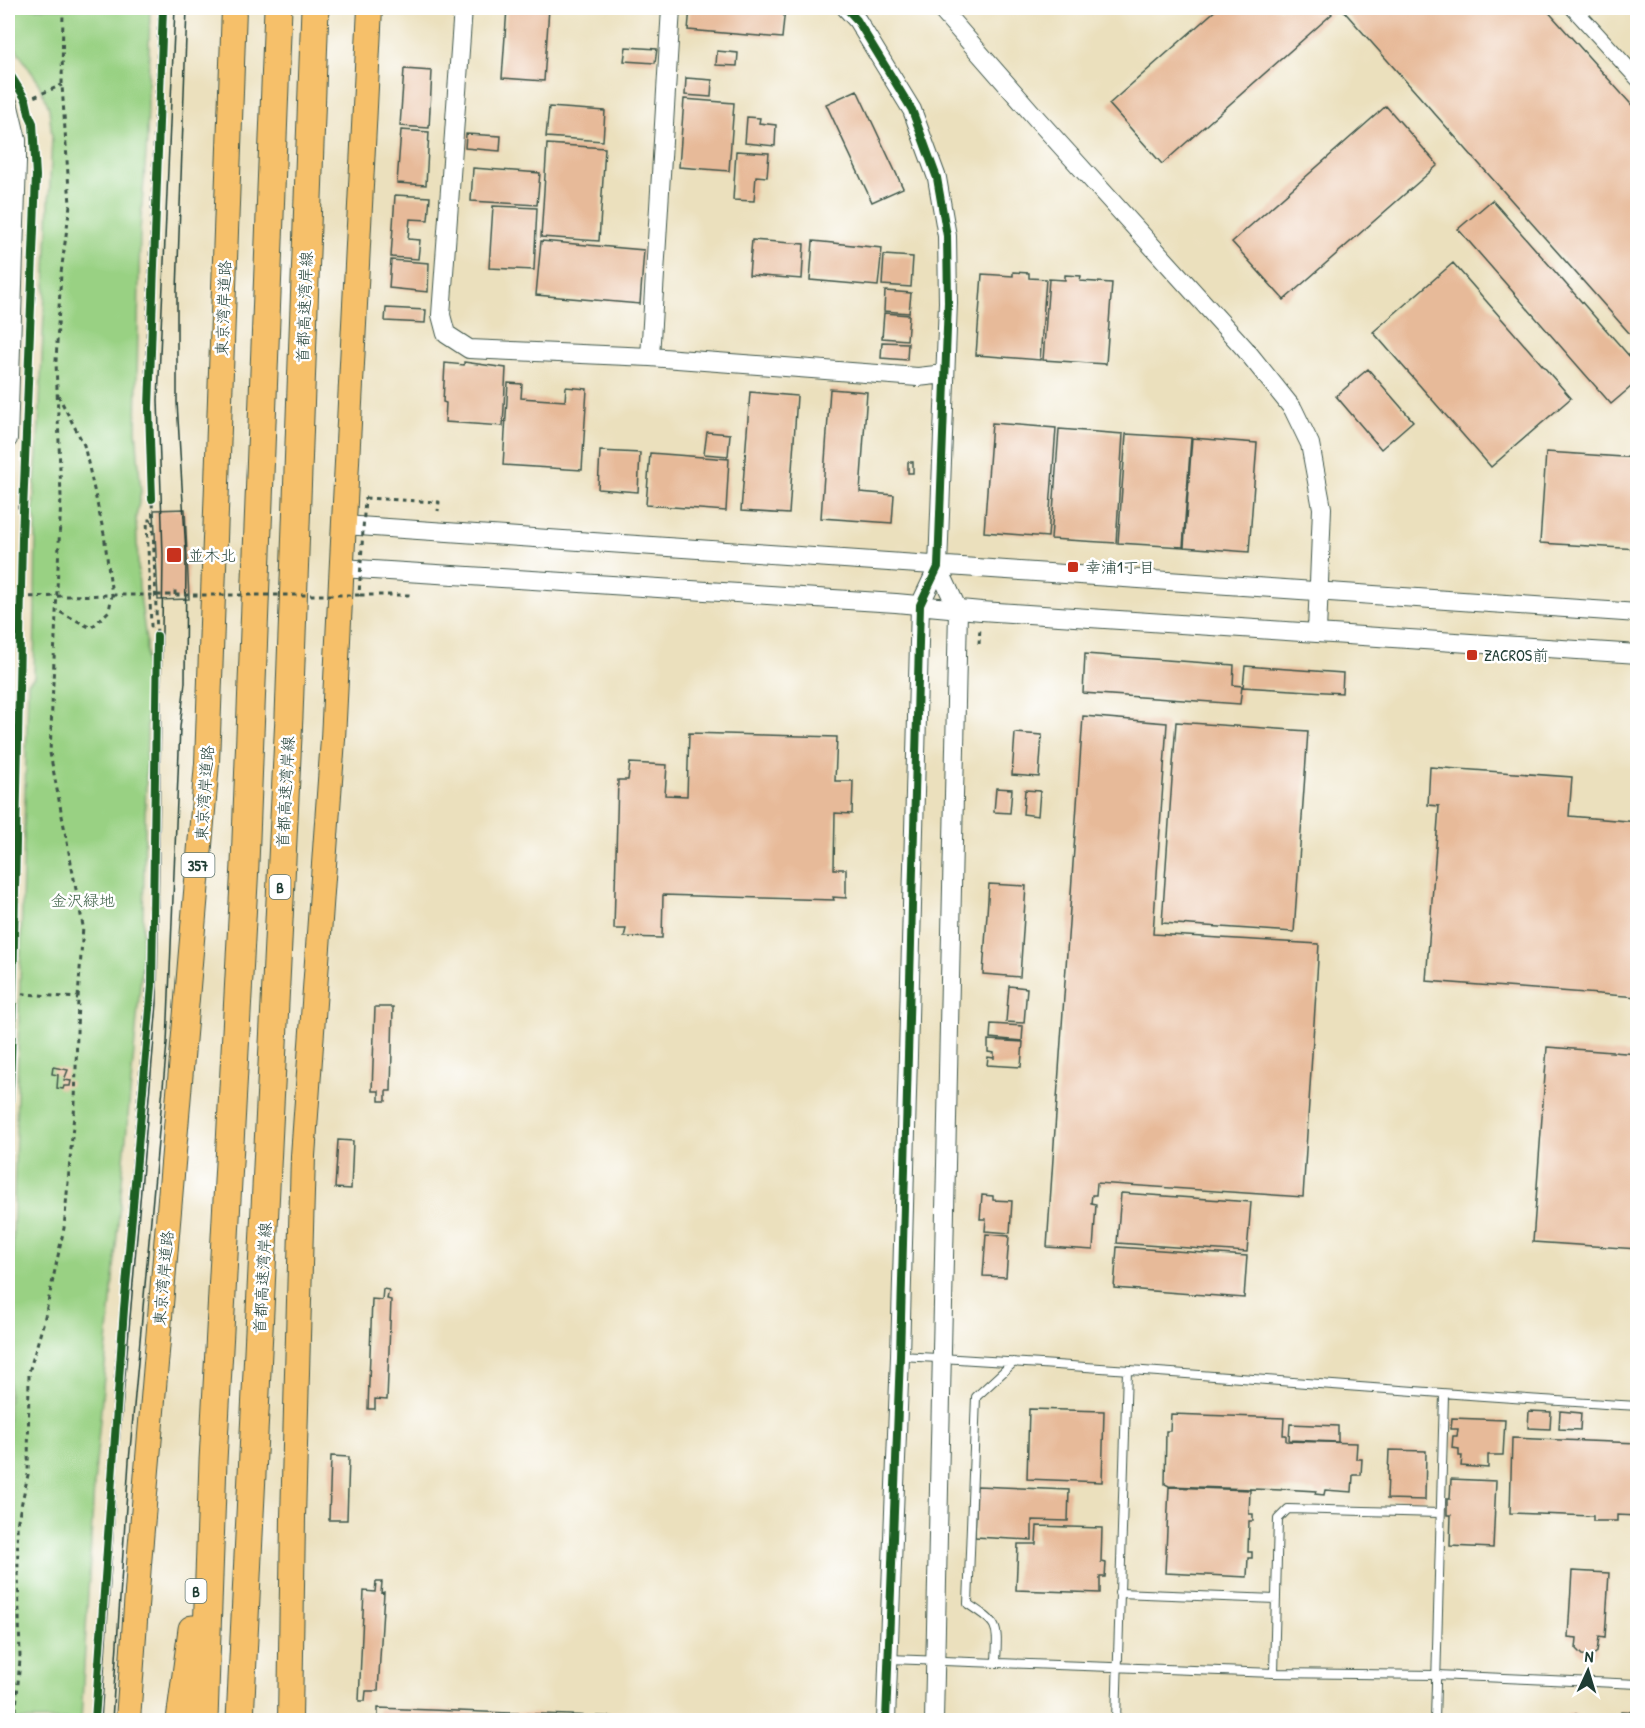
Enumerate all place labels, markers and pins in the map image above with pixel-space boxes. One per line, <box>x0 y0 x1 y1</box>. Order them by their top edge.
place label: 並木北 <box>188 544 236 566</box>
marker: 並木北 <box>165 546 183 564</box>
place label: 幸浦1丁目 <box>1085 556 1155 578</box>
marker: 幸浦1丁目 <box>1066 560 1080 574</box>
place label: ZACROS前 <box>1484 644 1548 666</box>
marker: ZACROS前 <box>1465 648 1479 662</box>

